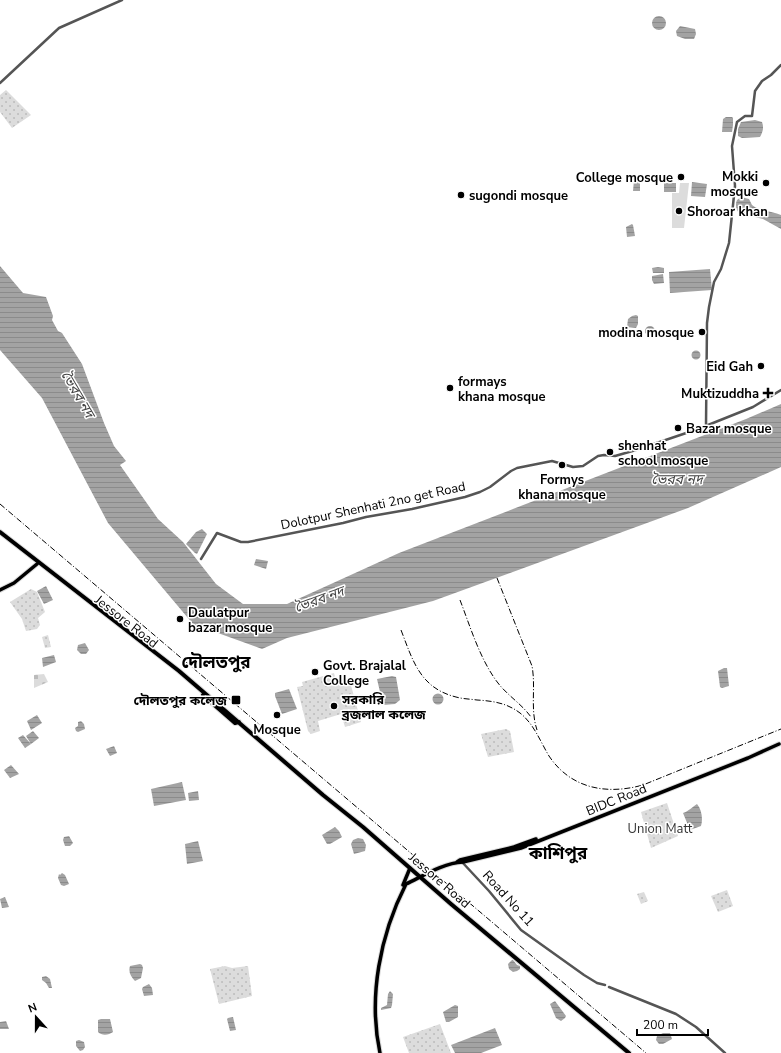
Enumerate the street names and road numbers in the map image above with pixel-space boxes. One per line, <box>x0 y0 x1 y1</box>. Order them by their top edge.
street label: Dolotpur Shenhati 2no get Road <box>279 478 467 534</box>
street label: Jessore Road <box>90 591 162 652</box>
street label: BIDC Road <box>583 780 649 820</box>
street label: Jessore Road <box>404 848 474 912</box>
street label: Road No 11 <box>478 867 538 930</box>

